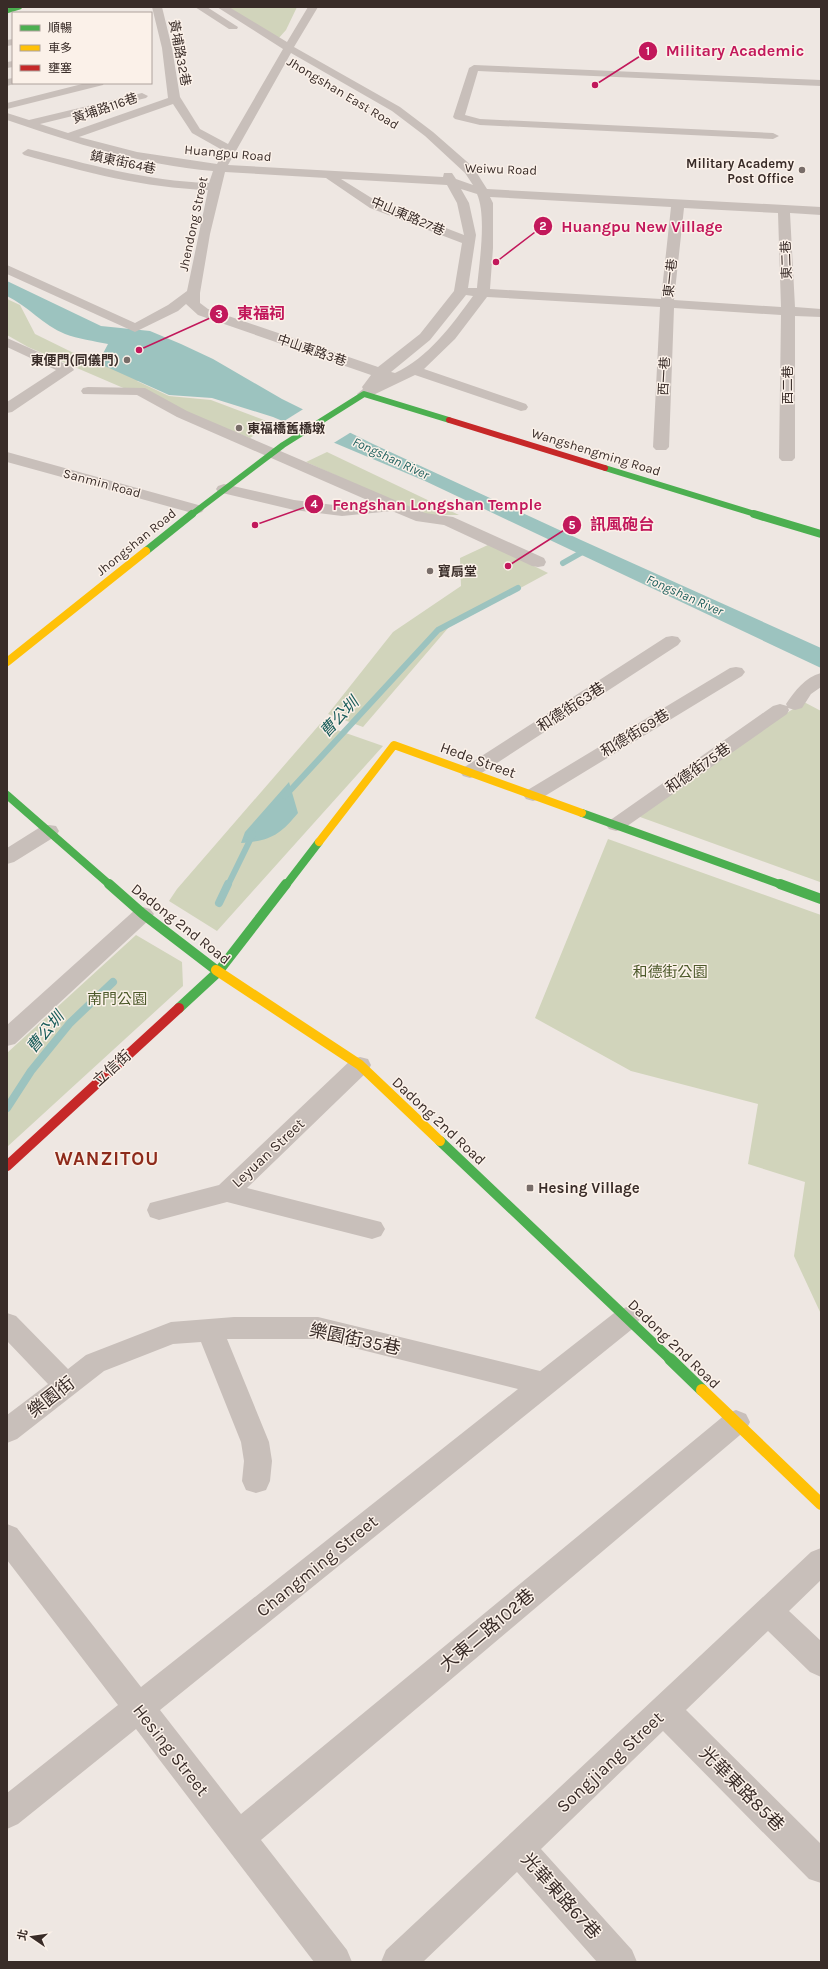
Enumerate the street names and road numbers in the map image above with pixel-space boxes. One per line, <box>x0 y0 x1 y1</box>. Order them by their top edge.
street label: 黃埔路32巷 <box>166 19 194 87</box>
street label: Jhongshan East Road <box>285 54 401 132</box>
street label: 黃埔路116巷 <box>70 90 140 126</box>
street label: Huangpu Road <box>184 142 272 164</box>
street label: 鎮東街64巷 <box>89 148 157 176</box>
street label: Weiwu Road <box>465 160 537 178</box>
street label: Jhendong Street <box>176 175 210 273</box>
street label: 中山東路27巷 <box>369 194 447 238</box>
street label: 東二巷 <box>778 240 794 280</box>
street label: 東一巷 <box>661 258 679 298</box>
street label: 中山東路3巷 <box>275 331 349 369</box>
street label: 西一巷 <box>655 356 673 396</box>
street label: 西二巷 <box>780 365 795 405</box>
street label: Wangshengming Road <box>530 425 662 479</box>
street label: Sanmin Road <box>62 465 142 501</box>
street label: Jhongshan Road <box>93 505 179 579</box>
street label: 和德街63巷 <box>534 678 608 736</box>
street label: 和德街69巷 <box>597 705 673 761</box>
street label: Hede Street <box>438 738 519 782</box>
street label: 和德街75巷 <box>662 739 734 797</box>
street label: Dadong 2nd Road <box>128 880 234 968</box>
street label: 立信街 <box>89 1046 135 1090</box>
street label: Dadong 2nd Road <box>389 1073 489 1169</box>
street label: Leyuan Street <box>228 1115 308 1191</box>
street label: Dadong 2nd Road <box>624 1295 724 1393</box>
street label: 樂園街35巷 <box>307 1319 403 1359</box>
street label: 樂園街 <box>23 1372 79 1422</box>
street label: Changming Street <box>252 1510 382 1622</box>
street label: 大東二路102巷 <box>435 1584 539 1676</box>
street label: Hesing Street <box>128 1700 214 1801</box>
street label: Songjiang Street <box>552 1707 668 1817</box>
street label: 光華東路85巷 <box>695 1742 789 1836</box>
street label: 光華東路67巷 <box>516 1848 606 1944</box>

